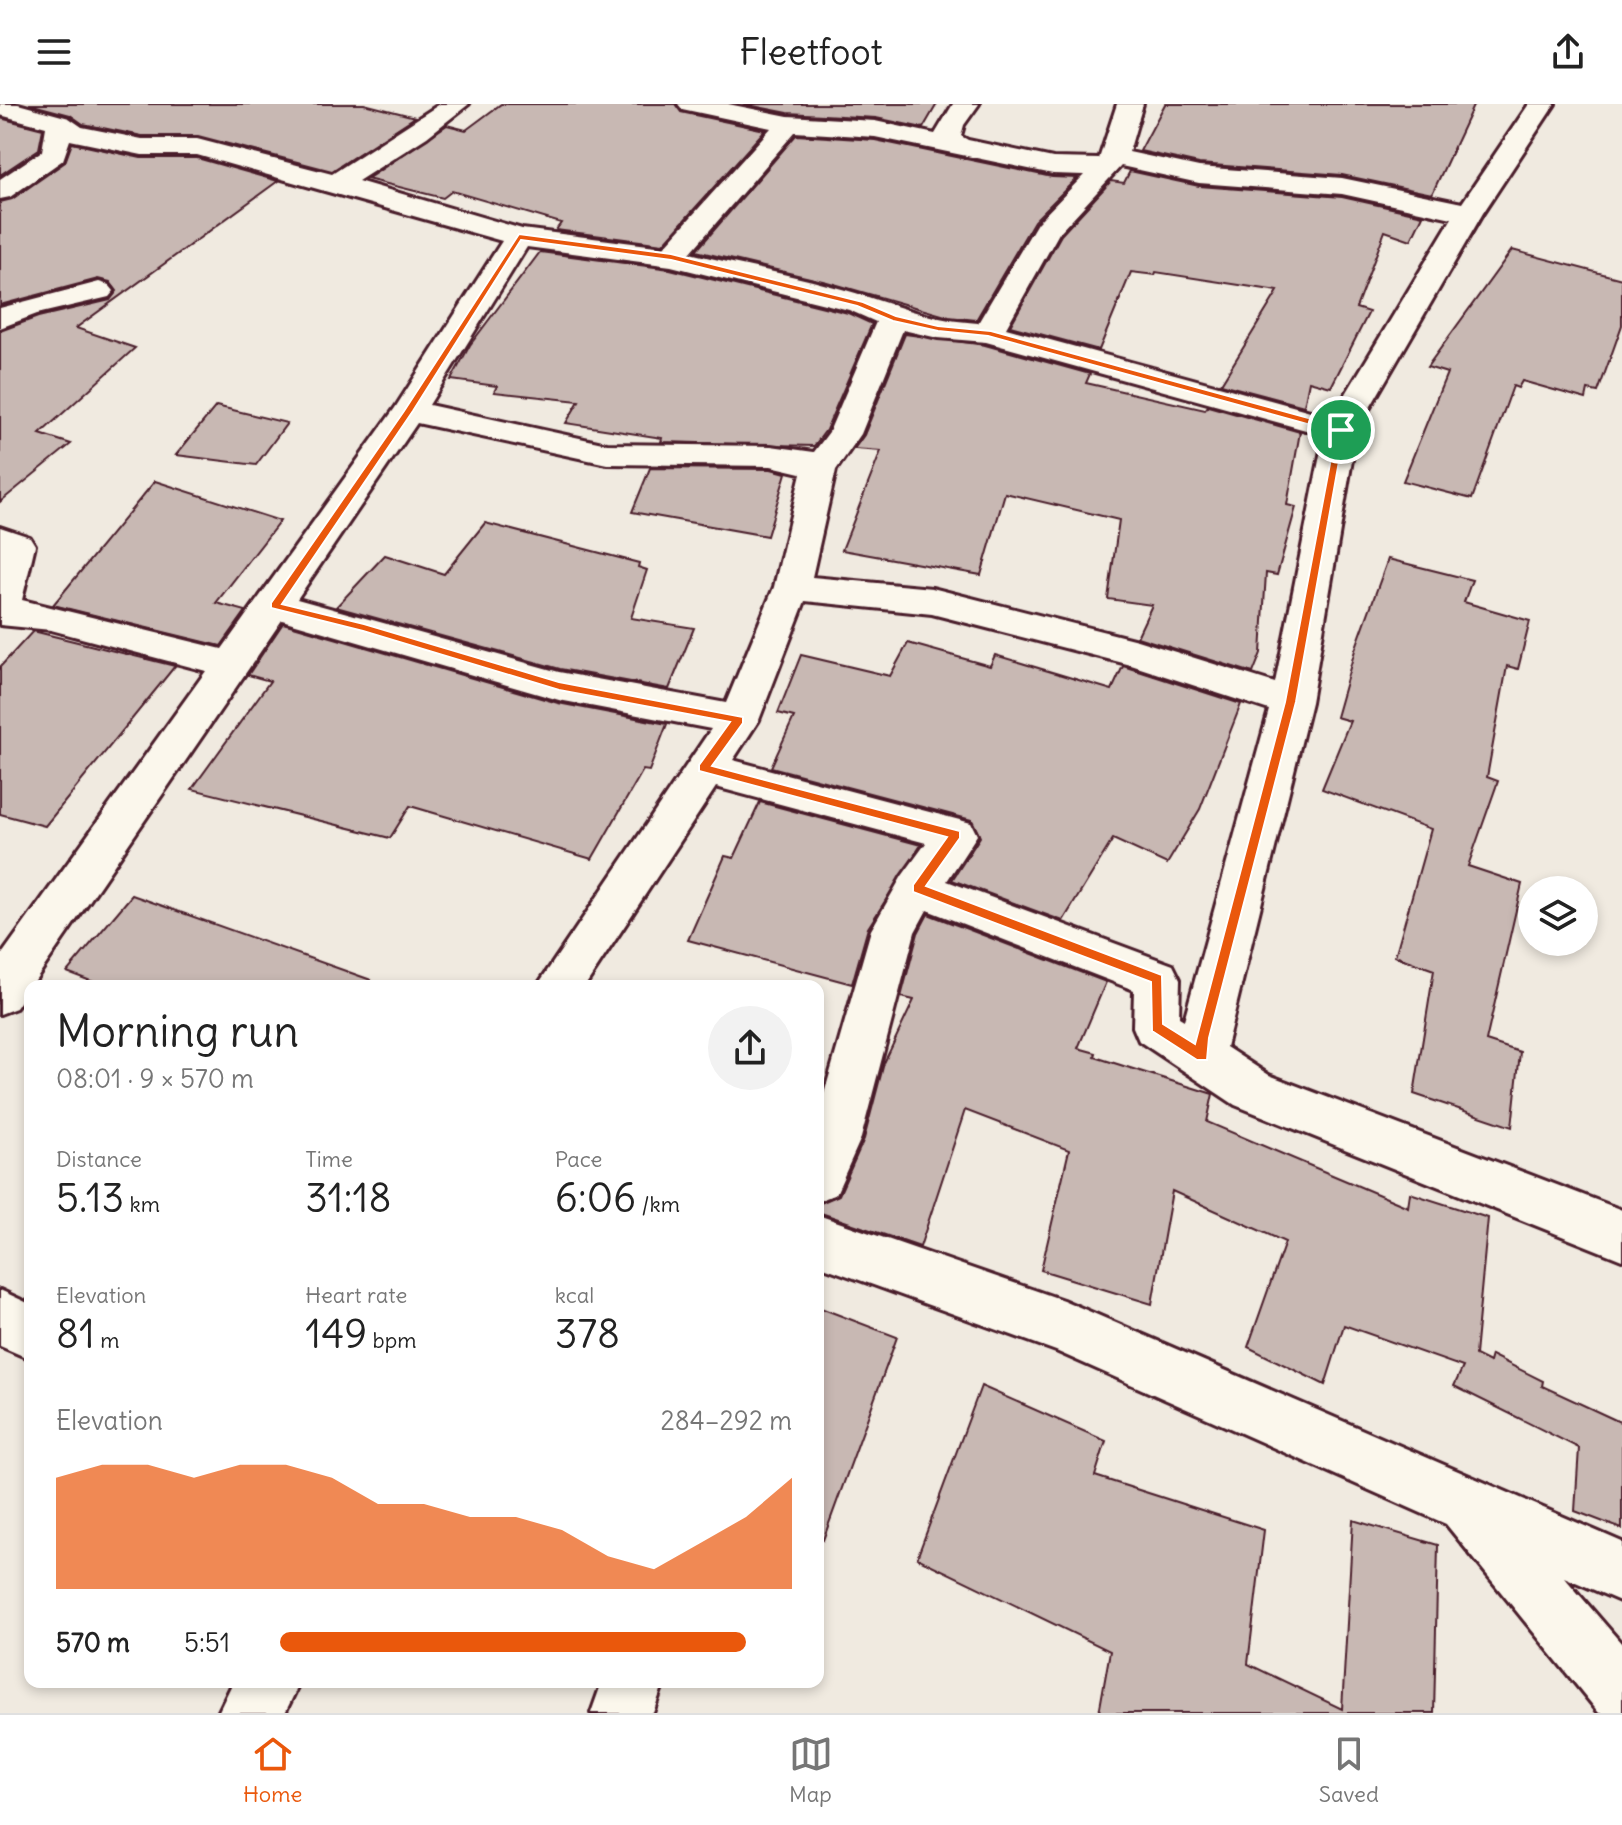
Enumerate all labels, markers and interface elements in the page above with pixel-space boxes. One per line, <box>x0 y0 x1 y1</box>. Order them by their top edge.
icon: menu <box>32 30 76 74</box>
text: Fleetfoot <box>739 30 883 75</box>
icon: share <box>1546 30 1590 74</box>
pin <box>1307 396 1375 464</box>
icon: arrive <box>1319 408 1363 452</box>
map controls <box>1518 876 1598 956</box>
button: layers <box>1518 876 1598 956</box>
text: Morning run <box>56 1004 299 1059</box>
button: share <box>708 1006 792 1090</box>
text: 08:01 · 9 × 570 m <box>56 1062 254 1095</box>
text: Distance <box>56 1145 142 1173</box>
text: Time <box>305 1145 353 1173</box>
text: Pace <box>555 1145 602 1173</box>
text: 5.13 <box>56 1173 124 1223</box>
text: 31:18 <box>305 1173 391 1223</box>
text: 6:06 <box>555 1173 636 1223</box>
text: km <box>124 1190 160 1218</box>
text: /km <box>636 1190 680 1218</box>
text: Elevation <box>56 1281 146 1309</box>
text: Heart rate <box>305 1281 407 1309</box>
text: kcal <box>555 1281 594 1309</box>
text: 81 <box>56 1309 95 1359</box>
text: 149 <box>305 1309 367 1359</box>
text: 378 <box>555 1309 620 1359</box>
text: m <box>95 1326 119 1354</box>
text: bpm <box>367 1326 417 1354</box>
text: Elevation <box>56 1404 163 1437</box>
text: 284–292 m <box>661 1404 792 1437</box>
text: 570 m <box>56 1626 130 1659</box>
text: 5:51 <box>184 1626 230 1659</box>
tab: Home <box>243 1732 302 1808</box>
tab: Map <box>789 1732 833 1808</box>
tab: Saved <box>1319 1732 1379 1808</box>

